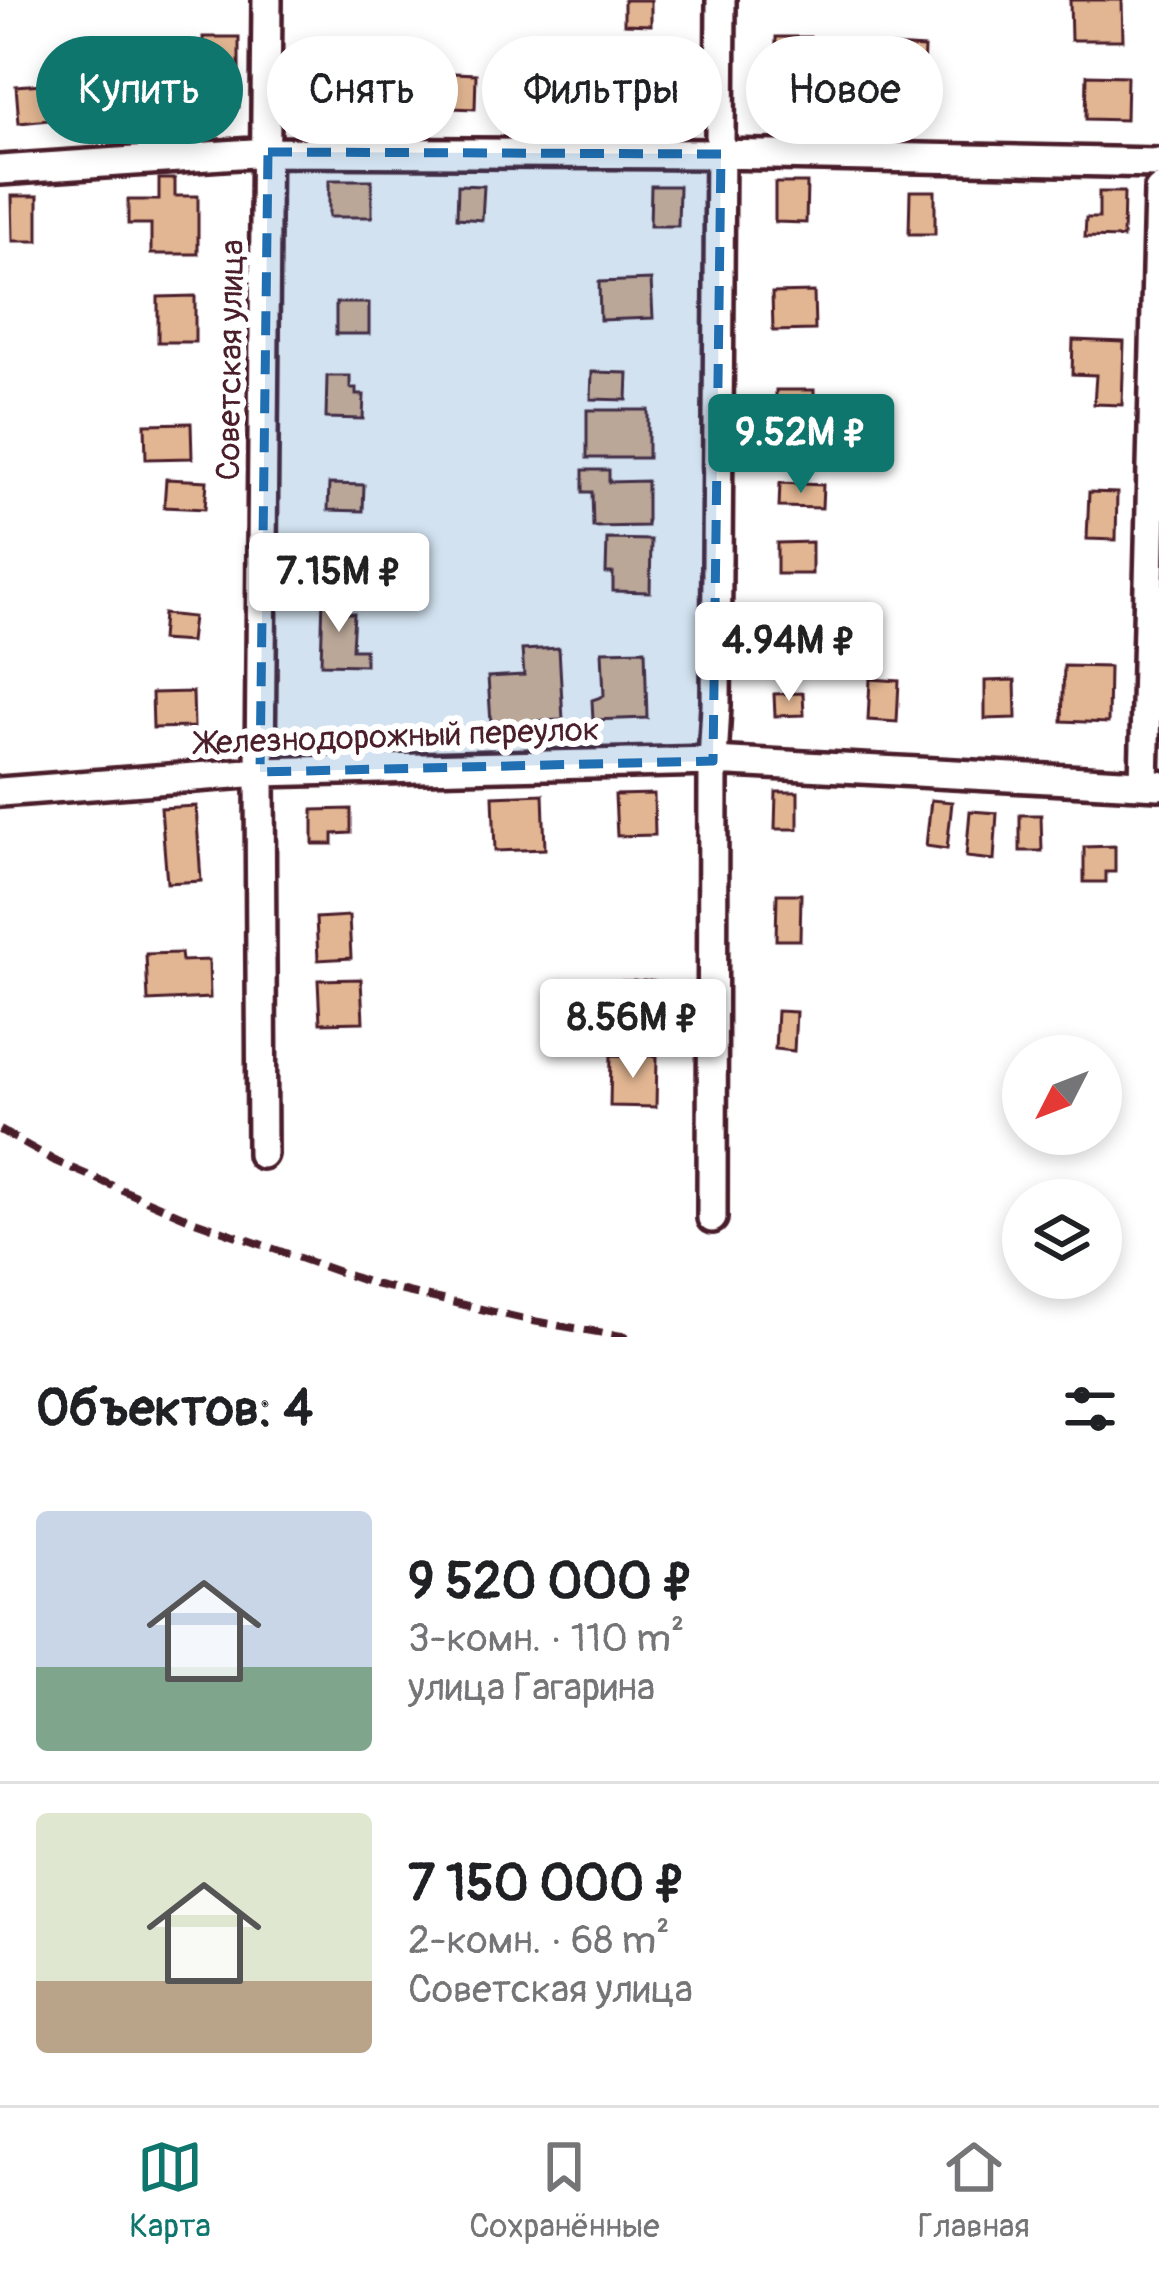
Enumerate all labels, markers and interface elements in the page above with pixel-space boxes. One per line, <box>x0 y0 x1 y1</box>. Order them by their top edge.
chip: Купить <box>36 36 243 144</box>
chip: Снять <box>267 36 458 144</box>
chip: Фильтры <box>482 36 722 144</box>
chip: Новое <box>746 36 943 144</box>
street label: Советская улица <box>208 239 253 481</box>
pin: 9.52M ₽ <box>690 394 912 496</box>
text: 9.52M ₽ <box>735 408 867 457</box>
pin: 7.15M ₽ <box>228 533 450 635</box>
text: 7.15M ₽ <box>276 547 402 596</box>
pin: 4.94M ₽ <box>678 602 900 704</box>
text: 4.94M ₽ <box>722 616 856 665</box>
street label: Железнодорожный переулок <box>191 709 600 764</box>
pin: 8.56M ₽ <box>522 979 744 1081</box>
text: 8.56M ₽ <box>567 993 699 1042</box>
north arrow <box>1002 1035 1122 1155</box>
map controls <box>1002 1035 1122 1299</box>
button: layers <box>1002 1179 1122 1299</box>
icon: filters <box>1057 1376 1123 1442</box>
text: Объектов: 4 <box>36 1377 313 1441</box>
text: 9 520 000 ₽ <box>408 1550 694 1614</box>
icon: home <box>132 1559 276 1703</box>
text: 3-комн. · 110 m² <box>408 1614 684 1663</box>
text: улица Гагарина <box>408 1663 655 1712</box>
text: 7 150 000 ₽ <box>408 1852 686 1916</box>
icon: home <box>132 1861 276 2005</box>
text: 2-комн. · 68 m² <box>408 1916 670 1965</box>
text: Советская улица <box>408 1965 693 2014</box>
tab: Карта <box>129 2134 211 2247</box>
tab: Сохранённые <box>469 2134 659 2247</box>
tab: Главная <box>918 2134 1030 2247</box>

